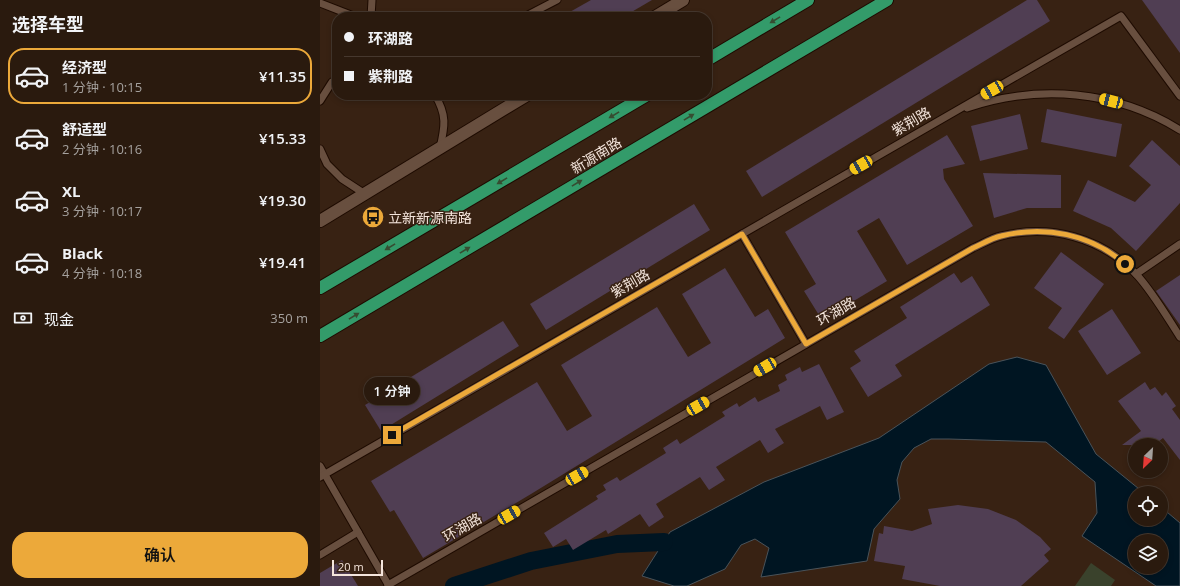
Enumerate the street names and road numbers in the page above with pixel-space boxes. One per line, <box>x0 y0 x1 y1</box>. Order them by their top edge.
street label: 紫荆路 <box>888 102 934 140</box>
street label: 新源南路 <box>567 132 625 178</box>
street label: 紫荆路 <box>607 264 653 302</box>
street label: 环湖路 <box>813 292 859 330</box>
street label: 环湖路 <box>439 508 485 546</box>

